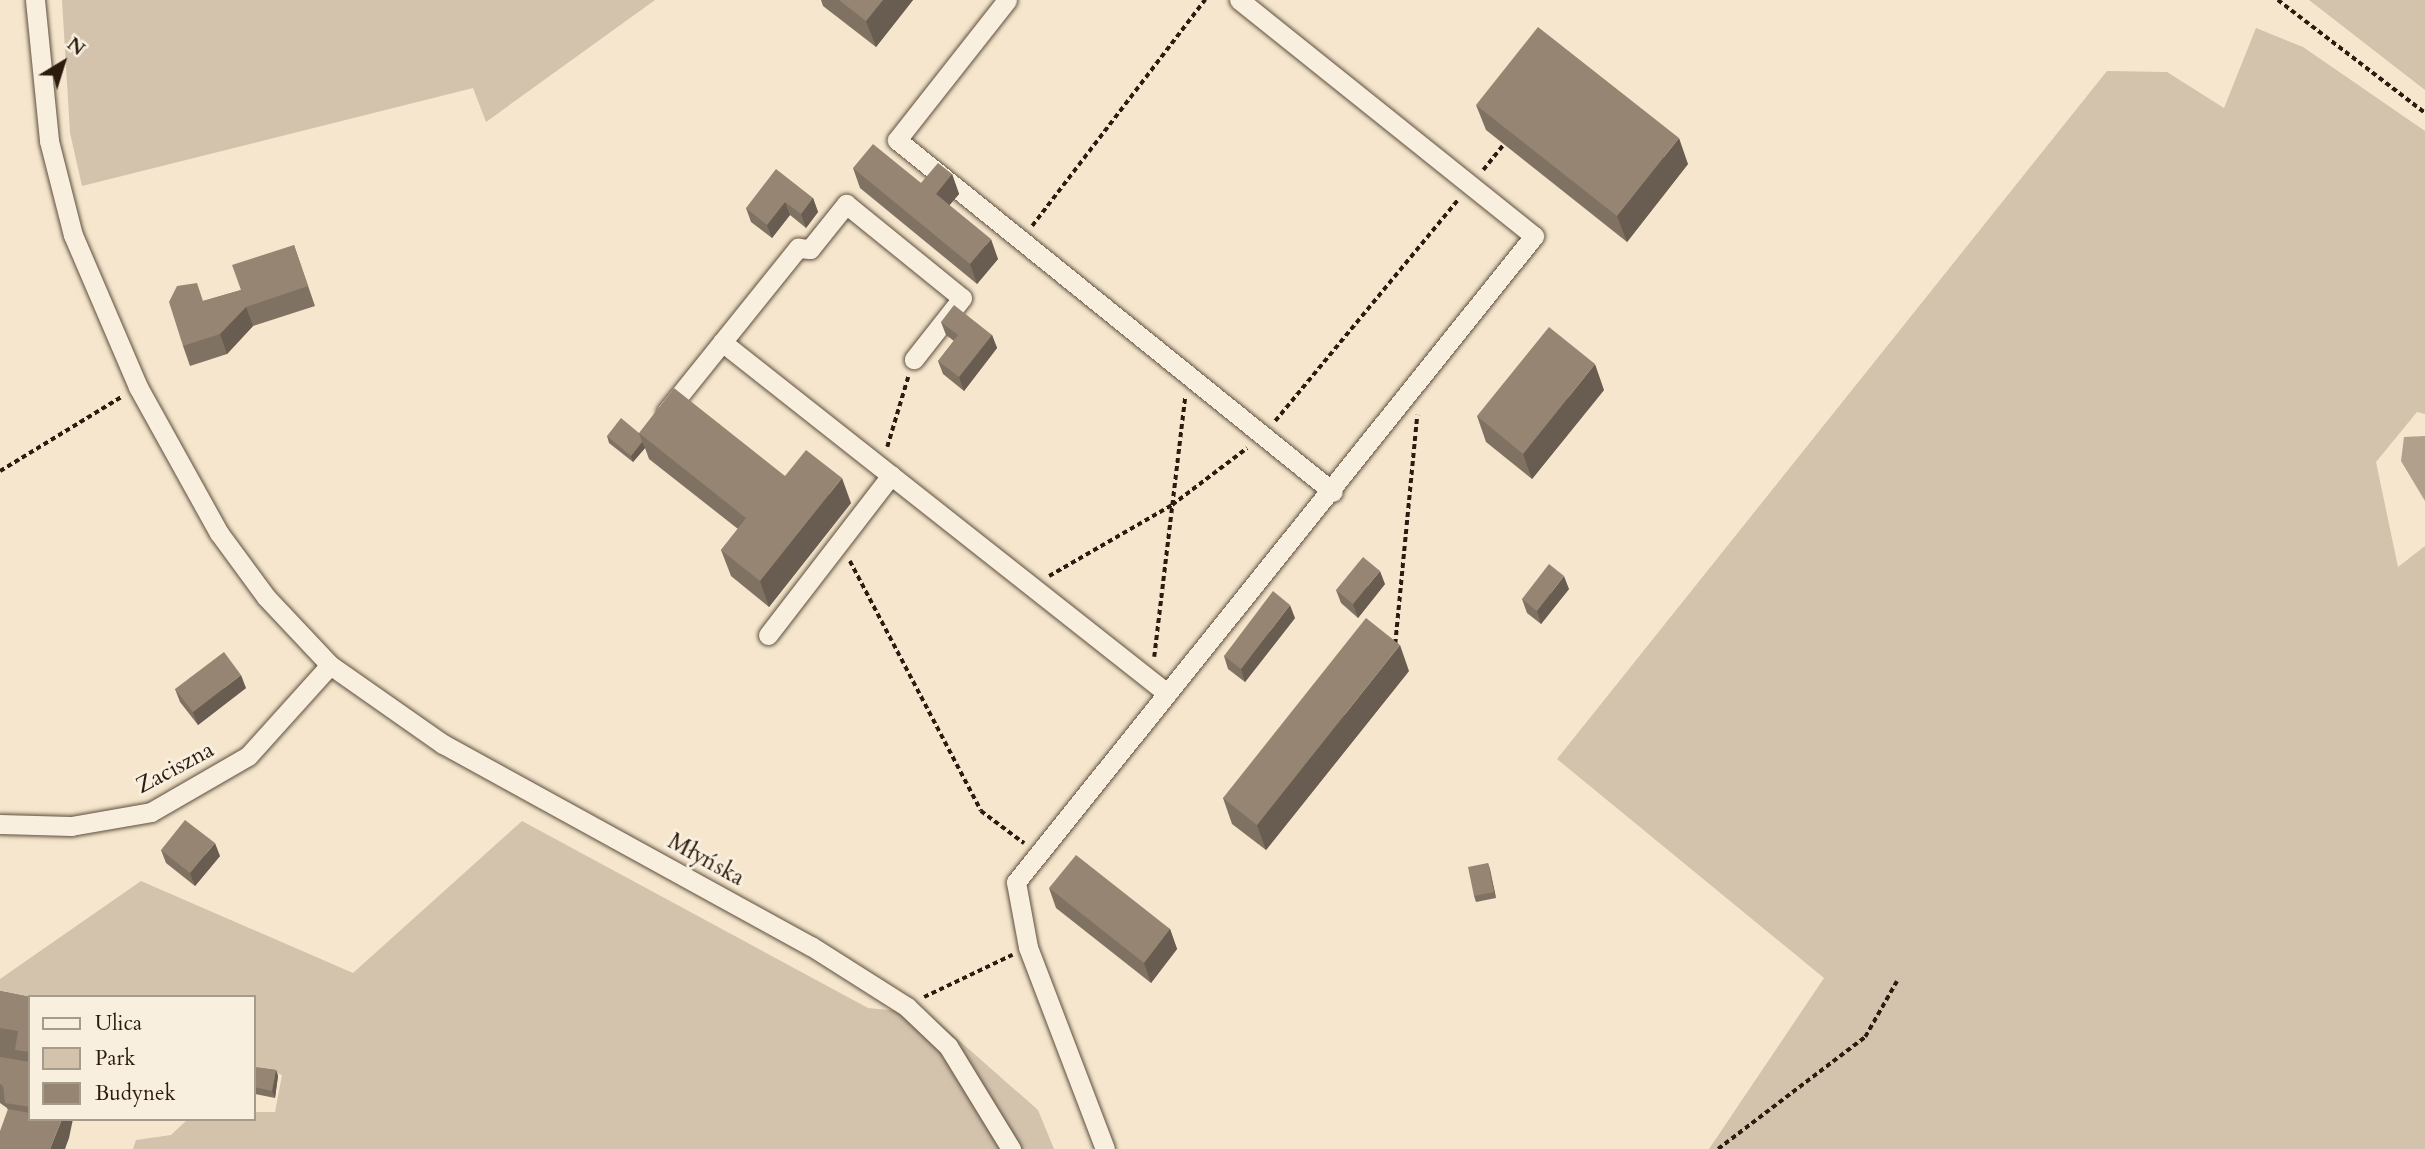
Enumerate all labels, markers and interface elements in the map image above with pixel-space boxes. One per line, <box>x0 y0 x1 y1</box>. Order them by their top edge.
north arrow <box>28 28 98 98</box>
text: N <box>61 31 90 62</box>
street label: Zaciszna <box>131 736 219 800</box>
street label: Młyńska <box>663 828 749 892</box>
legend <box>28 995 256 1121</box>
text: Ulica <box>95 1009 142 1038</box>
text: Park <box>95 1044 135 1073</box>
text: Budynek <box>95 1079 176 1108</box>

